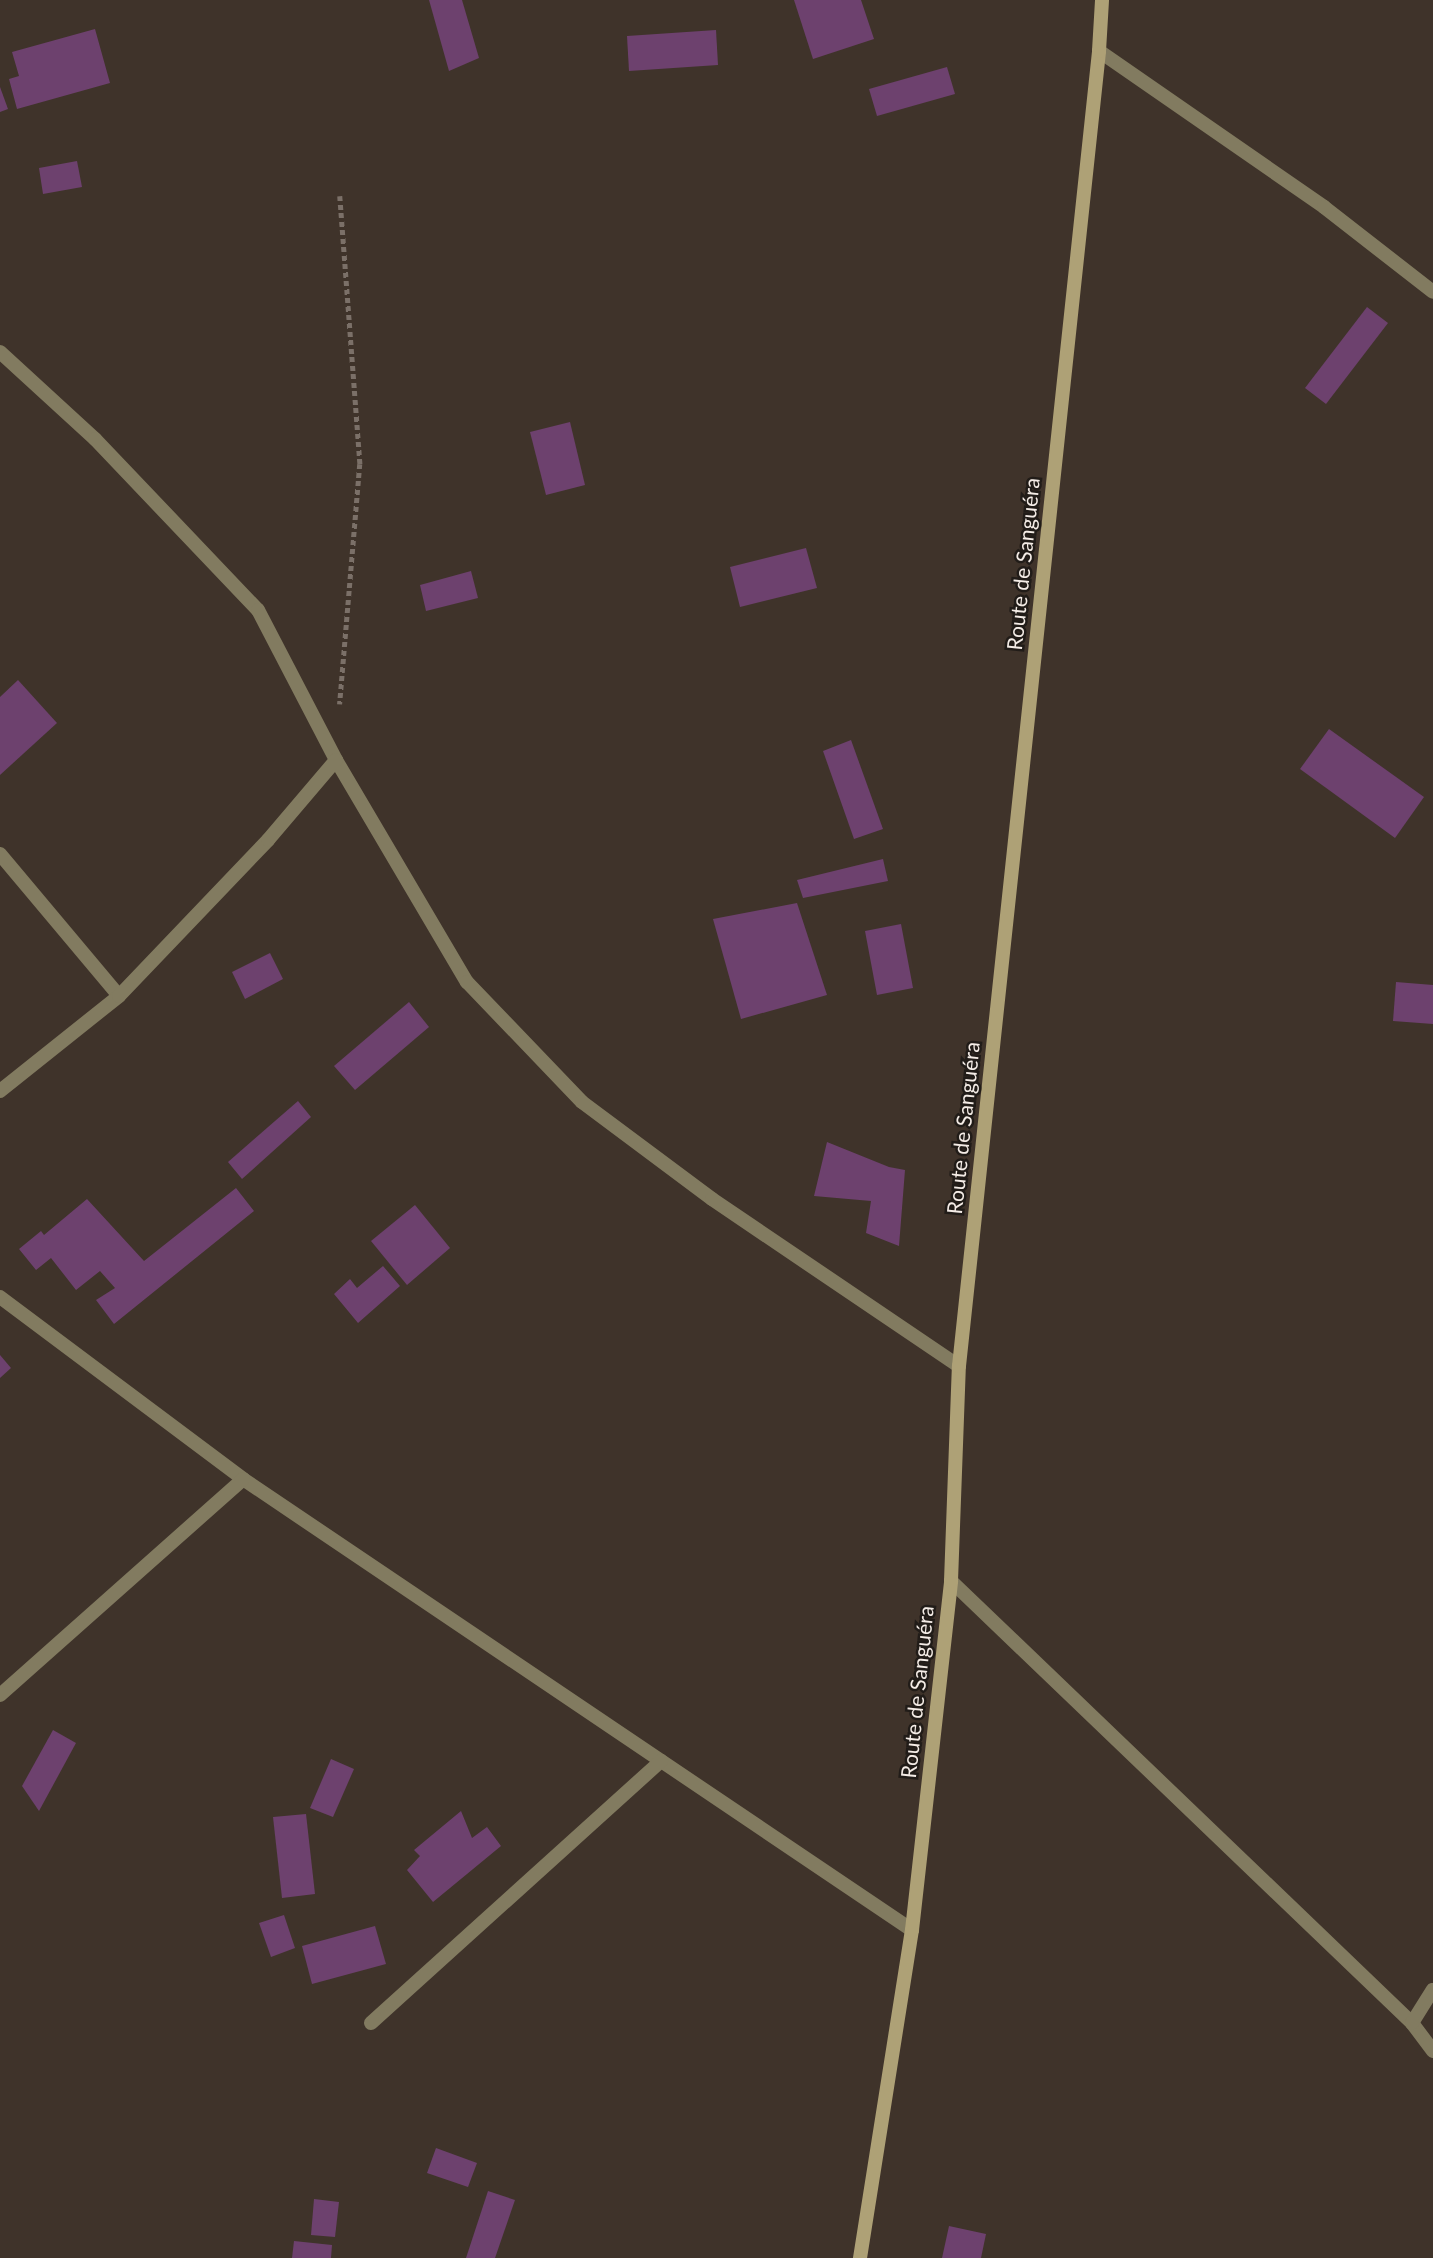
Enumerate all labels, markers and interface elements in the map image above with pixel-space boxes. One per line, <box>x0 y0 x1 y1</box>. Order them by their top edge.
street label: Route de Sanguéra <box>1001 477 1045 651</box>
street label: Route de Sanguéra <box>941 1041 985 1215</box>
street label: Route de Sanguéra <box>895 1605 939 1779</box>

